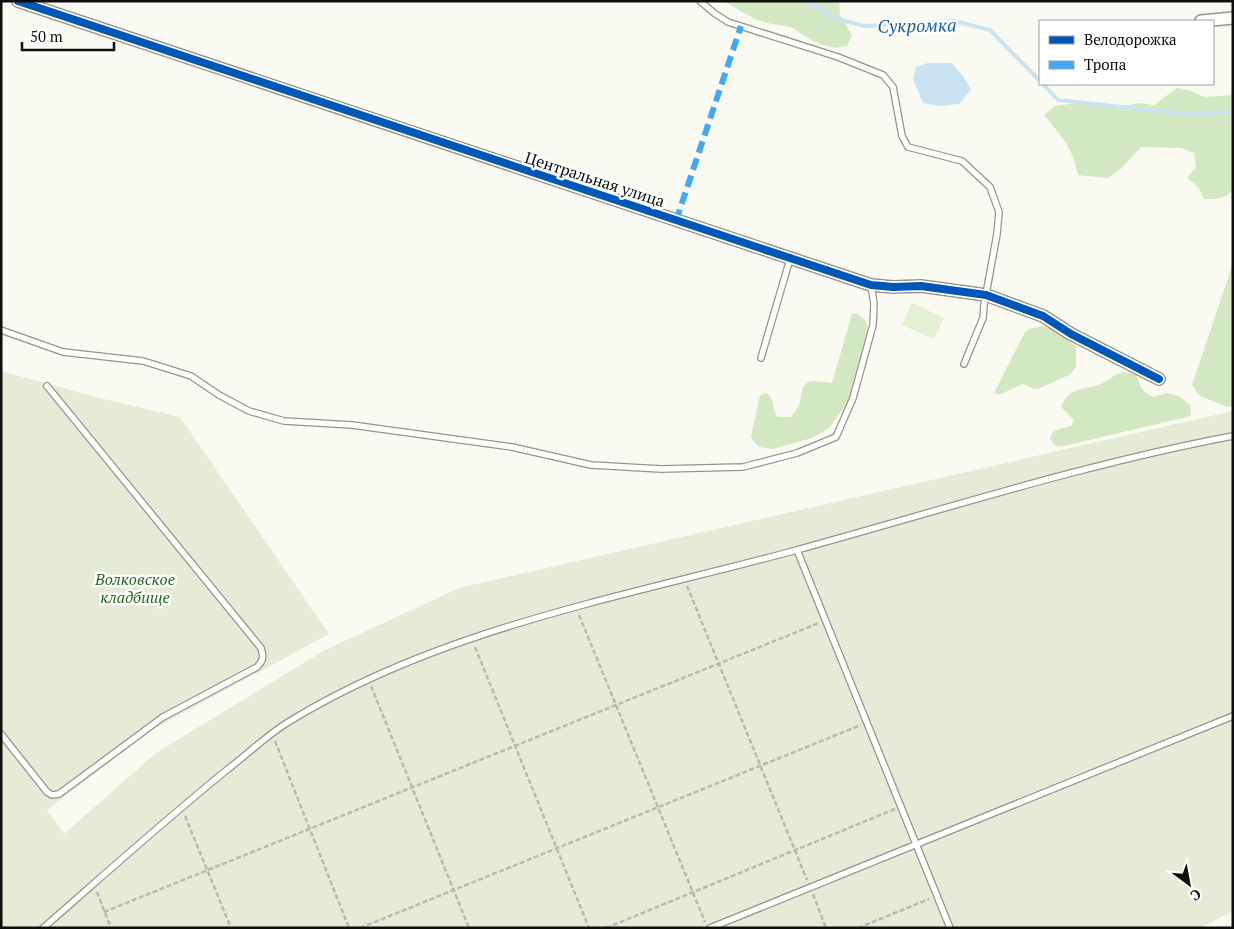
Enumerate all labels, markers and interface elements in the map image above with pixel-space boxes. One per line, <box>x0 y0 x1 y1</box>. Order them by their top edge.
water label: Сукромка <box>877 12 957 38</box>
scale bar <box>22 20 115 52</box>
legend <box>1039 20 1214 85</box>
text: 50 m <box>30 26 63 46</box>
text: Велодорожка <box>1084 29 1177 49</box>
text: Тропа <box>1084 54 1127 74</box>
street label: Центральная улица <box>522 146 668 212</box>
park label: Волковское кладбище <box>94 568 175 608</box>
north arrow <box>1164 859 1214 909</box>
text: С <box>1187 885 1205 906</box>

